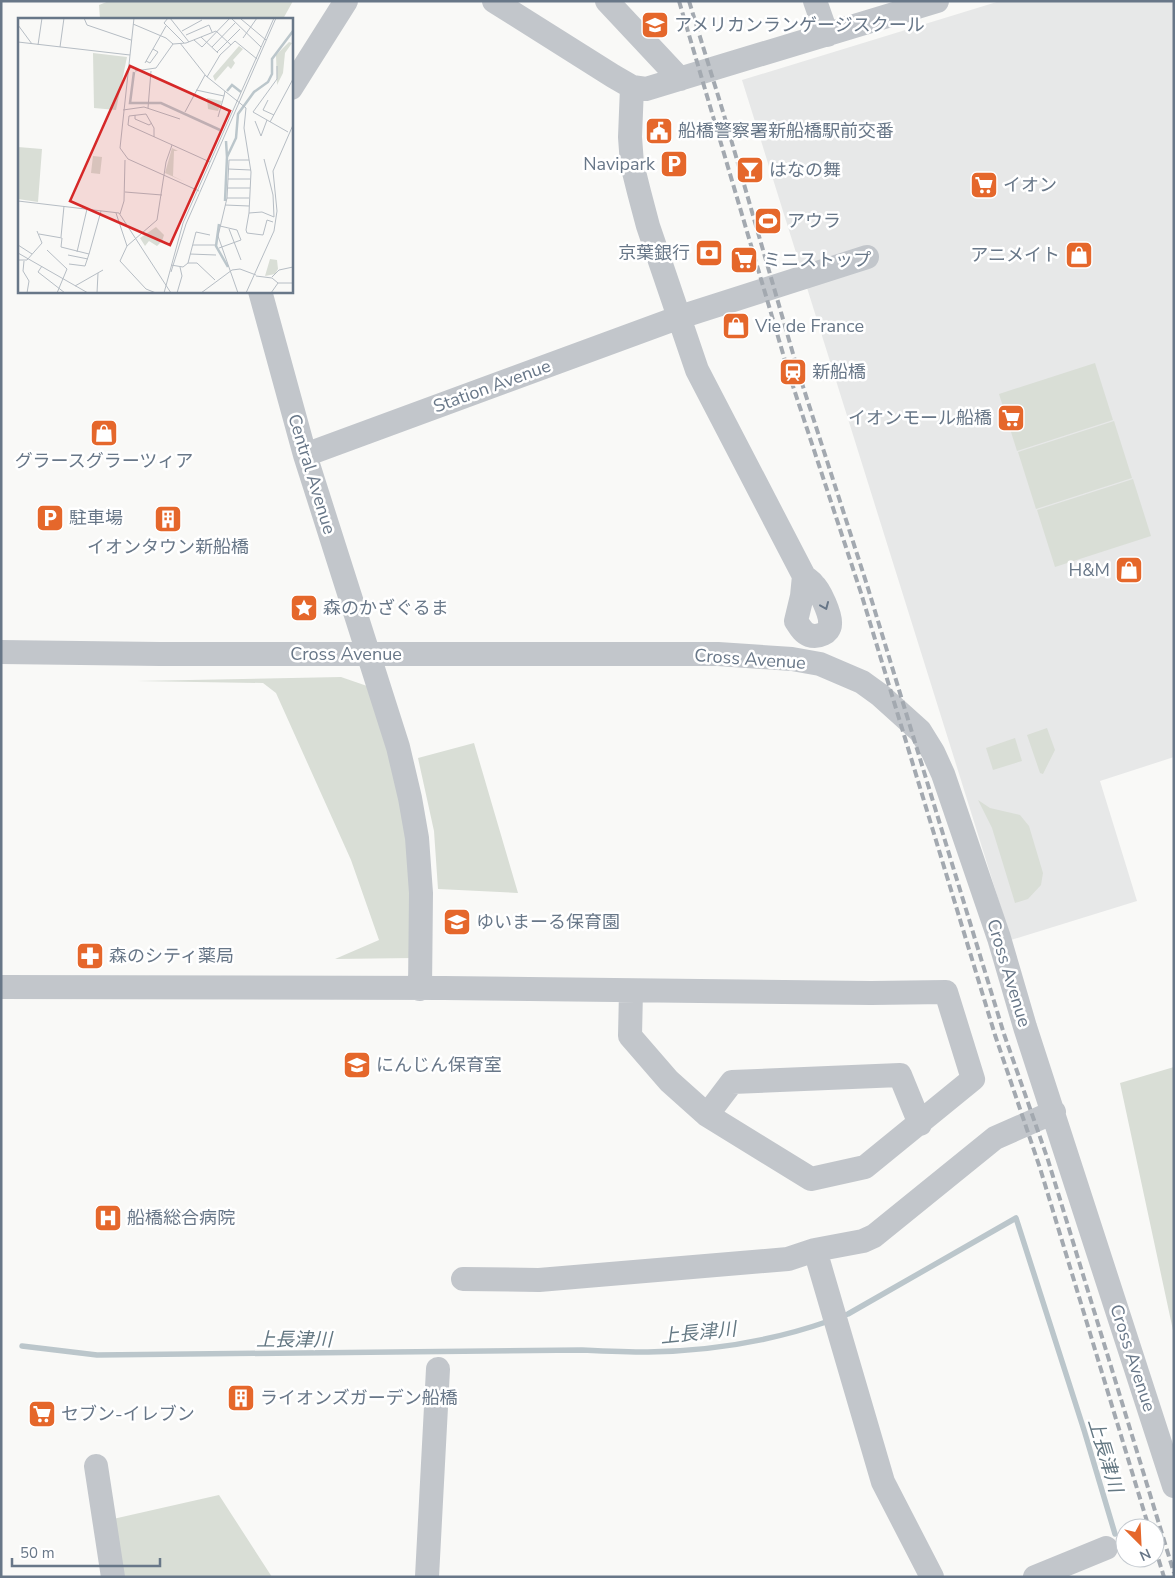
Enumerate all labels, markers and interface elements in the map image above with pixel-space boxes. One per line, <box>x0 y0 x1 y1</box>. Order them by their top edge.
school or university icon: アメリカンランゲージスクール <box>640 10 670 40</box>
place label: アメリカンランゲージスクール <box>674 13 925 37</box>
inset map <box>18 18 292 292</box>
public building icon: 船橋警察署新船橋駅前交番 <box>644 116 674 146</box>
place label: 船橋警察署新船橋駅前交番 <box>678 119 894 143</box>
parking icon: Navipark <box>659 149 689 179</box>
place label: Navipark <box>583 152 656 176</box>
bar icon: はなの舞 <box>735 155 765 185</box>
place label: はなの舞 <box>769 158 841 182</box>
supermarket icon: イオン <box>969 170 999 200</box>
place label: イオン <box>1003 173 1057 197</box>
sports icon: アウラ <box>753 206 783 236</box>
place label: アウラ <box>787 209 841 233</box>
bank icon: 京葉銀行 <box>694 238 724 268</box>
shop icon: アニメイト <box>1064 240 1094 270</box>
place label: 京葉銀行 <box>618 241 690 265</box>
place label: アニメイト <box>970 243 1060 267</box>
supermarket icon: ミニストップ <box>729 245 759 275</box>
place label: ミニストップ <box>763 248 871 272</box>
shop icon: Vie de France <box>721 311 751 341</box>
place label: Vie de France <box>754 314 864 338</box>
street label: Station Avenue <box>430 354 554 418</box>
station icon: 新船橋 <box>778 357 808 387</box>
place label: 新船橋 <box>812 360 866 384</box>
supermarket icon: イオンモール船橋 <box>996 403 1026 433</box>
place label: イオンモール船橋 <box>848 406 992 430</box>
street label: Central Avenue <box>282 411 342 537</box>
shop icon: グラースグラーツィア <box>89 418 119 448</box>
place label: グラースグラーツィア <box>15 449 193 473</box>
parking icon: 駐車場 <box>35 503 65 533</box>
building icon: イオンタウン新船橋 <box>153 504 183 534</box>
place label: 駐車場 <box>69 506 123 530</box>
place label: イオンタウン新船橋 <box>87 535 249 559</box>
shop icon: H&M <box>1114 555 1144 585</box>
place label: H&M <box>1068 558 1110 582</box>
place icon: 森のかざぐるま <box>289 593 319 623</box>
place label: 森のかざぐるま <box>323 596 449 620</box>
one-way arrow <box>819 601 829 610</box>
street label: Cross Avenue <box>290 642 402 666</box>
street label: Cross Avenue <box>693 643 807 675</box>
school or university icon: ゆいまーる保育園 <box>442 907 472 937</box>
place label: ゆいまーる保育園 <box>476 910 620 934</box>
street label: Cross Avenue <box>981 916 1037 1030</box>
pharmacy icon: 森のシティ薬局 <box>75 941 105 971</box>
place label: 森のシティ薬局 <box>109 944 234 968</box>
school or university icon: にんじん保育室 <box>342 1050 372 1080</box>
place label: にんじん保育室 <box>376 1053 502 1077</box>
hospital icon: 船橋総合病院 <box>93 1203 123 1233</box>
place label: 船橋総合病院 <box>127 1206 235 1230</box>
street label: Cross Avenue <box>1104 1301 1162 1415</box>
water label: 上長津川 <box>659 1316 739 1350</box>
water label: 上長津川 <box>256 1327 334 1353</box>
building icon: ライオンズガーデン船橋 <box>226 1383 256 1413</box>
place label: ライオンズガーデン船橋 <box>260 1386 458 1410</box>
supermarket icon: セブン-イレブン <box>27 1399 57 1429</box>
place label: セブン-イレブン <box>61 1402 195 1426</box>
water label: 上長津川 <box>1081 1415 1129 1497</box>
north arrow <box>1115 1518 1165 1568</box>
scale bar <box>12 1536 160 1568</box>
text: 50 m <box>20 1543 55 1563</box>
text: N <box>1136 1544 1154 1565</box>

